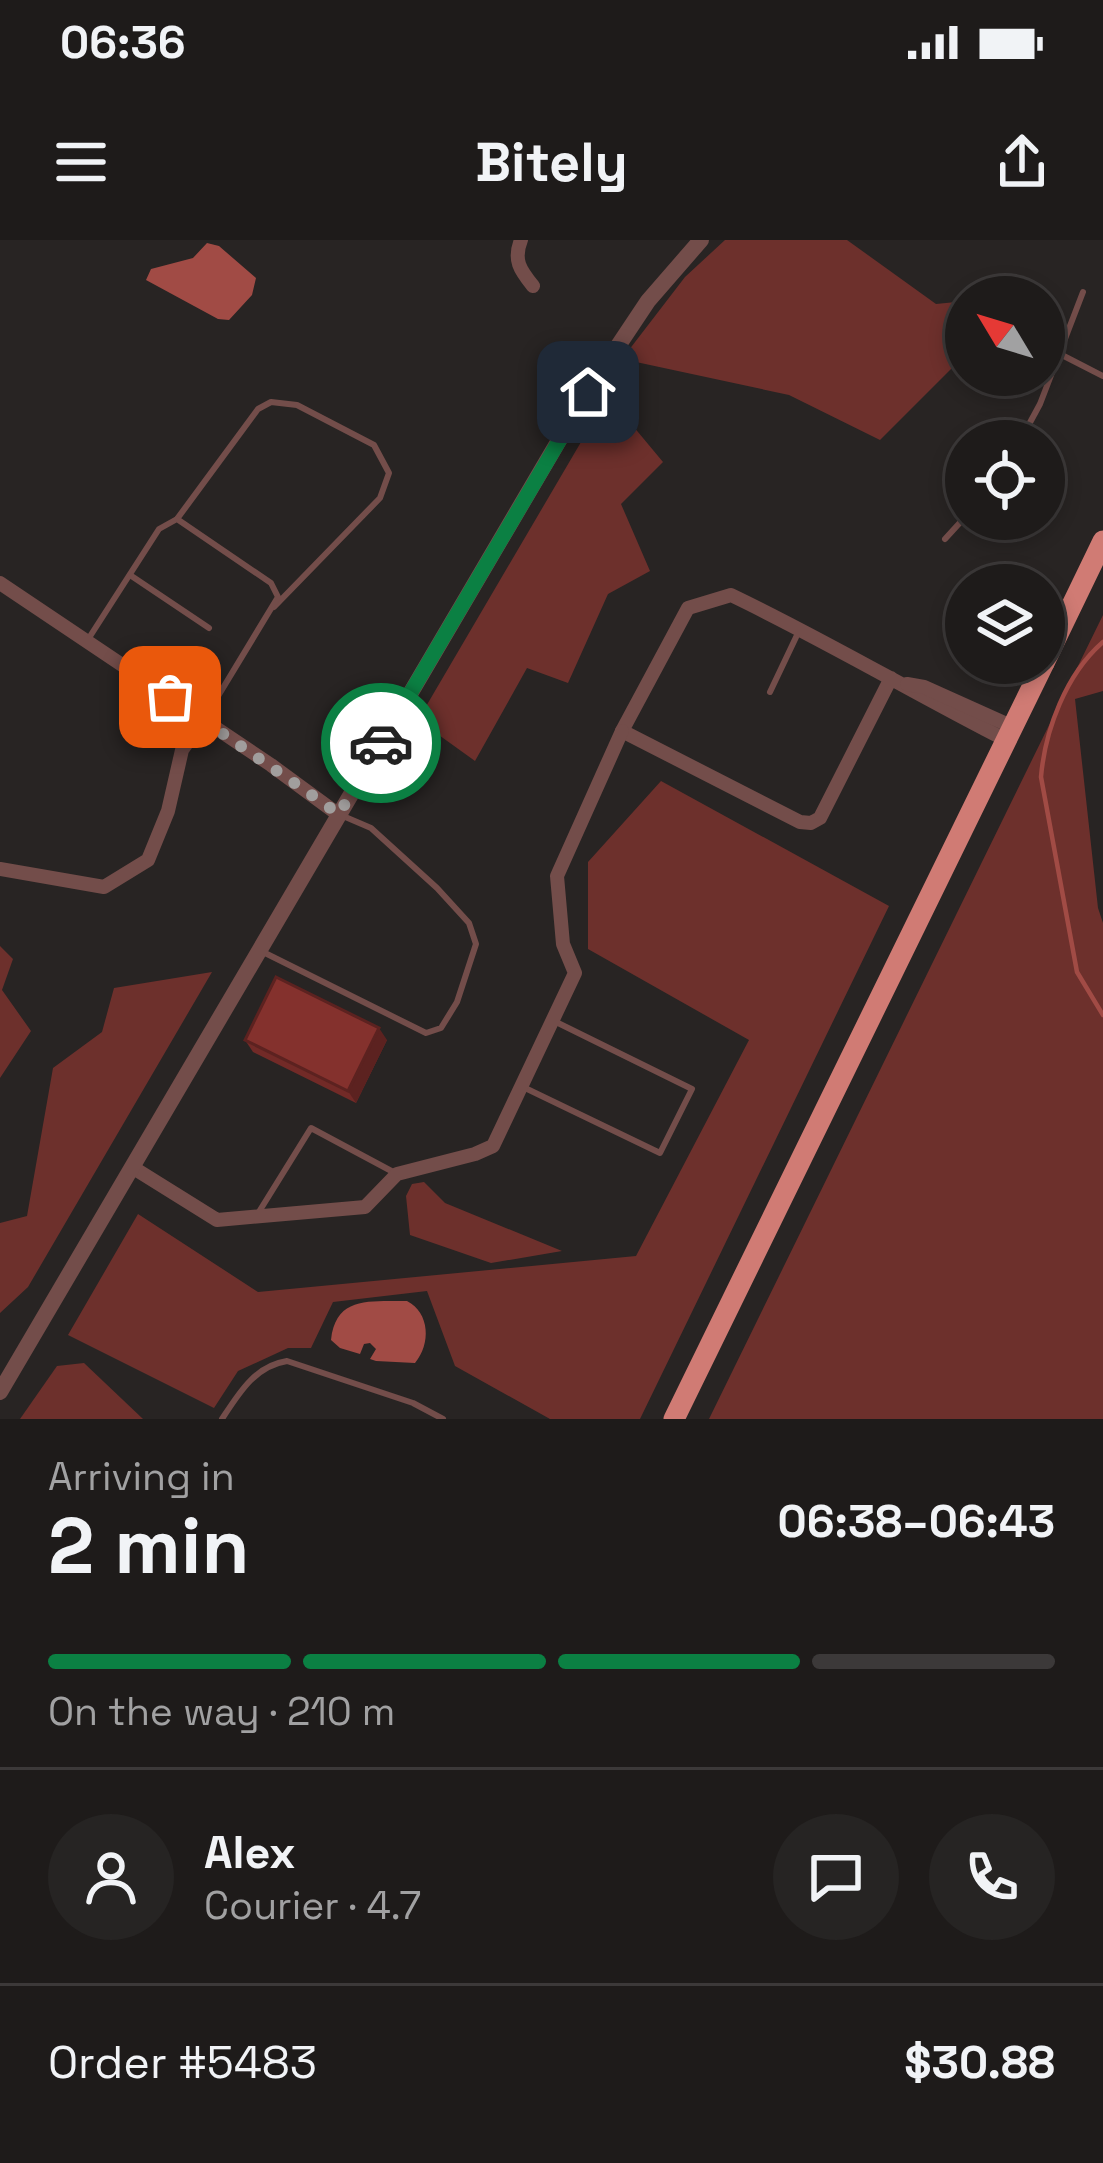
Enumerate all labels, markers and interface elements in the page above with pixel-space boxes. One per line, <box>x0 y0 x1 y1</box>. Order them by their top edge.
text: 06:36 <box>60 14 186 71</box>
text: Bitely <box>475 128 628 197</box>
icon: menu <box>48 129 114 195</box>
icon: share <box>989 129 1055 195</box>
north arrow <box>945 276 1065 396</box>
map controls <box>945 276 1065 684</box>
pin <box>537 341 639 443</box>
icon: home <box>555 359 621 425</box>
button: locate <box>945 420 1065 540</box>
button: layers <box>945 564 1065 684</box>
pin <box>119 646 221 748</box>
icon: bag <box>137 664 203 730</box>
courier <box>321 683 441 803</box>
icon: car <box>348 710 414 776</box>
text: Arriving in <box>48 1452 235 1501</box>
text: 06:38–06:43 <box>778 1493 1055 1550</box>
text: 2 min <box>48 1496 250 1596</box>
text: On the way · 210 m <box>48 1687 395 1736</box>
button: person <box>48 1814 174 1940</box>
button: chat <box>773 1814 899 1940</box>
button: phone <box>929 1814 1055 1940</box>
text: Alex <box>204 1824 296 1881</box>
text: Courier · 4.7 <box>204 1881 421 1930</box>
text: Order #5483 <box>48 2034 317 2091</box>
text: $30.88 <box>904 2034 1055 2091</box>

